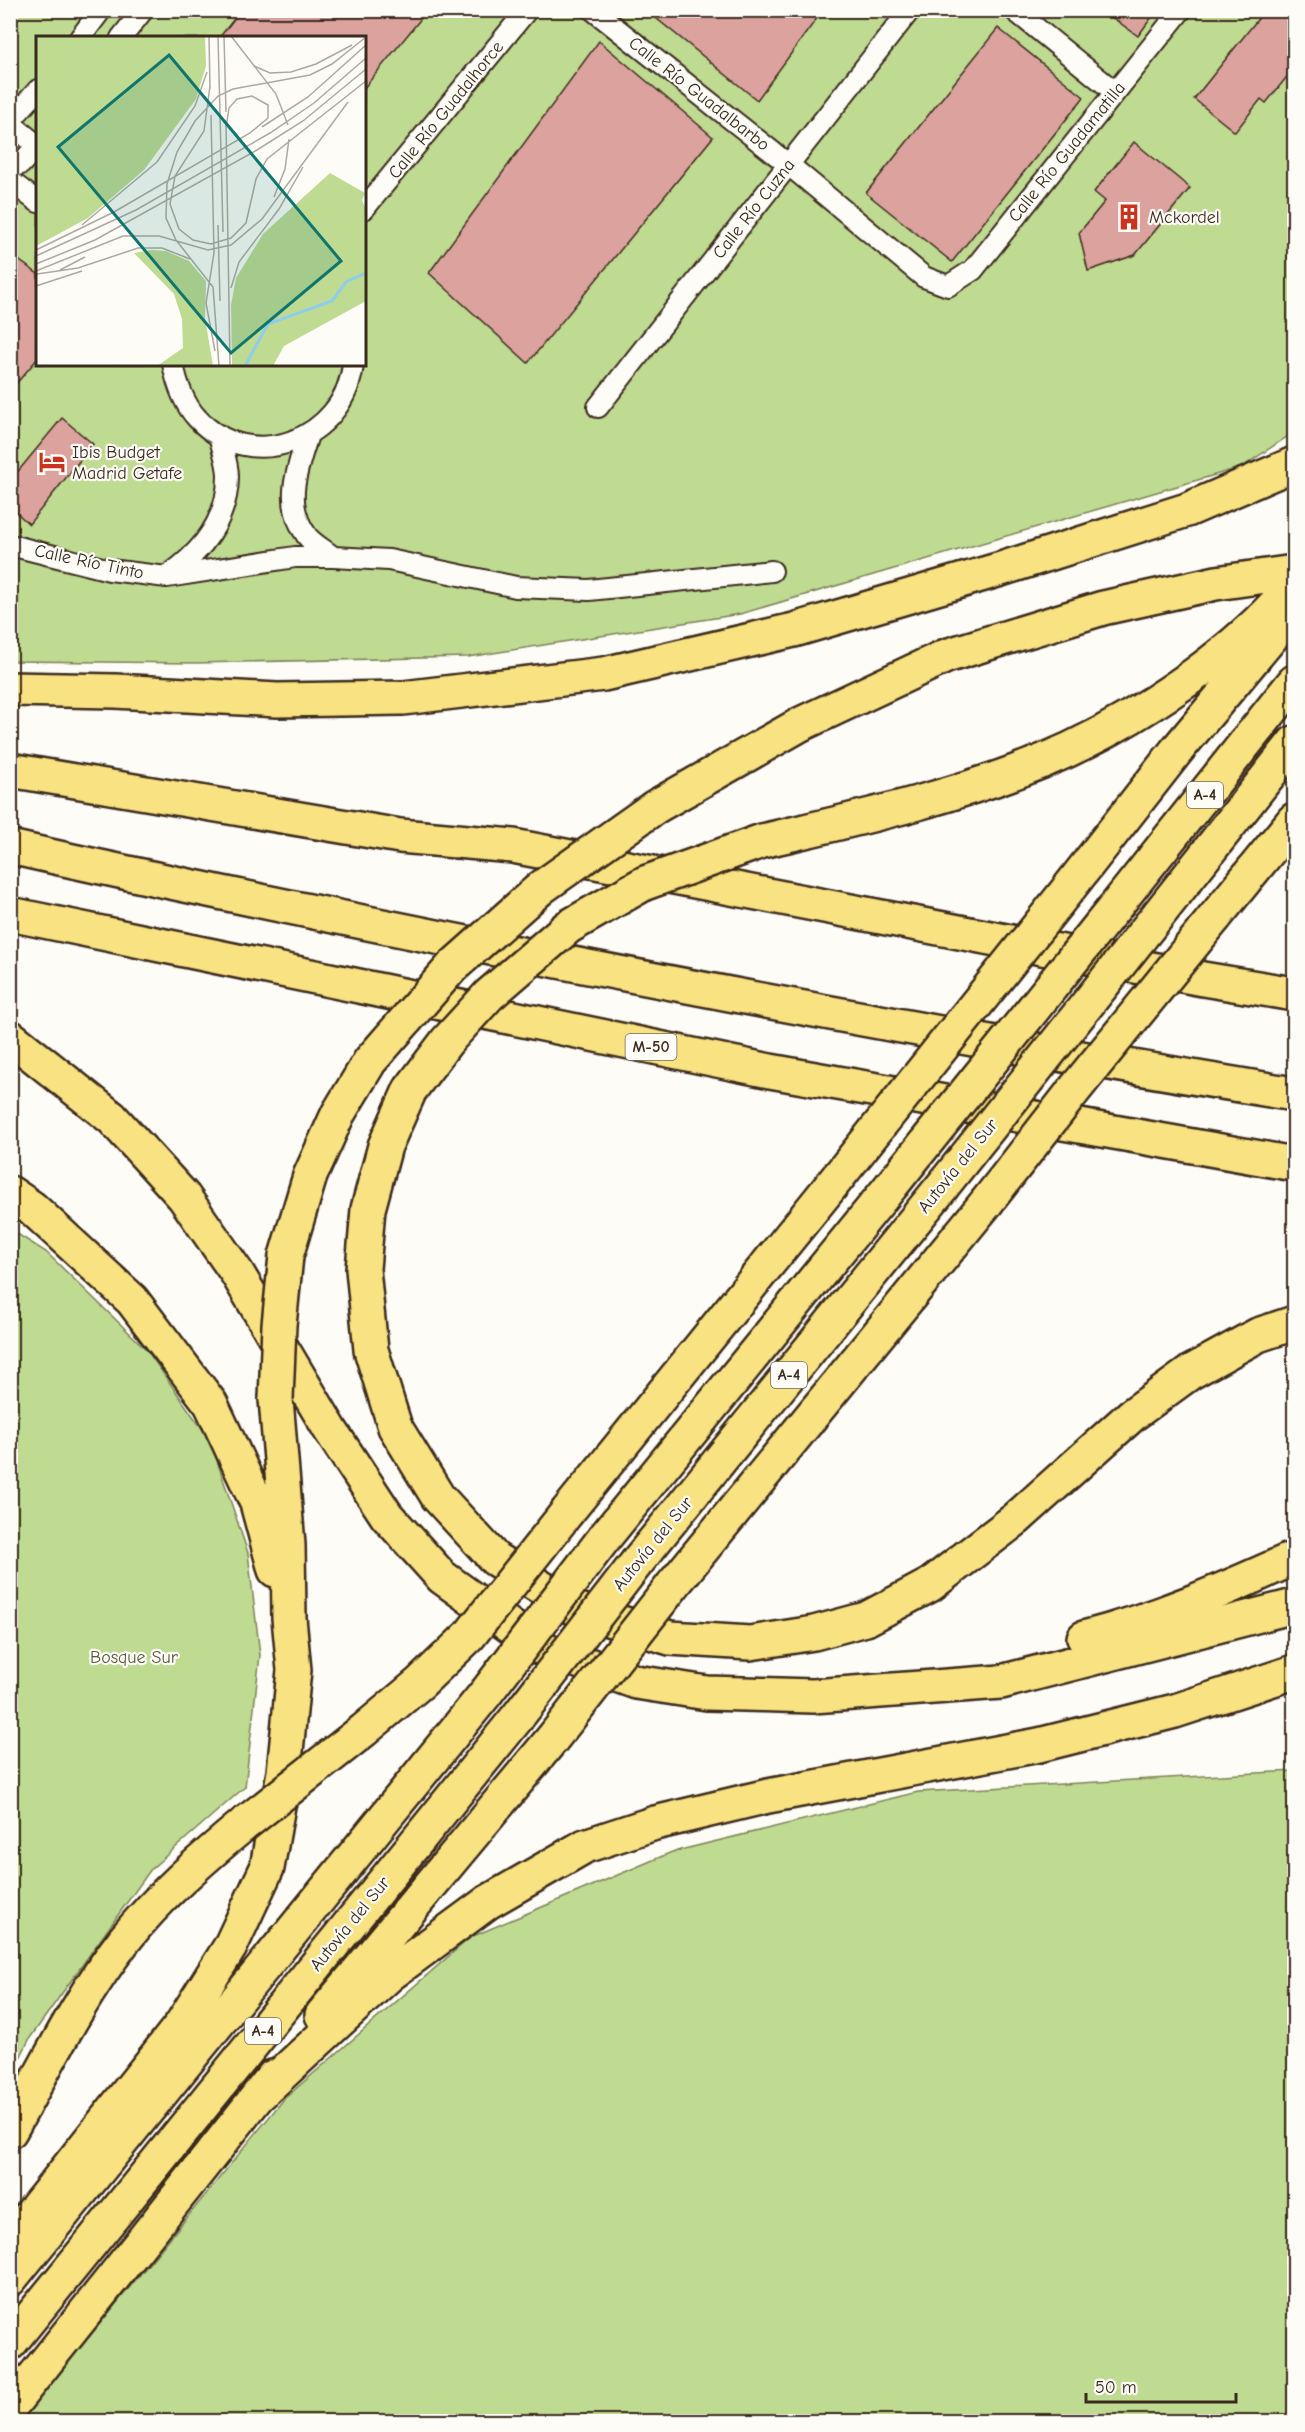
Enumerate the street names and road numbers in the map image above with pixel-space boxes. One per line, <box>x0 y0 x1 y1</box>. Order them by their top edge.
street label: Calle Río Guadalbarbo <box>624 32 774 156</box>
street label: Calle Río Guadalhorce <box>384 37 508 183</box>
street label: Calle Río Guadamatilla <box>1004 78 1130 226</box>
street label: Calle Río Cuzna <box>708 155 800 263</box>
street label: Calle Río Tinto <box>32 540 146 584</box>
road number: A-4 <box>1187 782 1223 808</box>
road number: M-50 <box>626 1034 676 1060</box>
street label: Autovía del Sur <box>914 1114 1003 1217</box>
road number: A-4 <box>771 1362 807 1388</box>
street label: Autovía del Sur <box>609 1492 698 1595</box>
street label: Autovía del Sur <box>306 1872 395 1975</box>
road number: A-4 <box>245 2018 281 2044</box>

